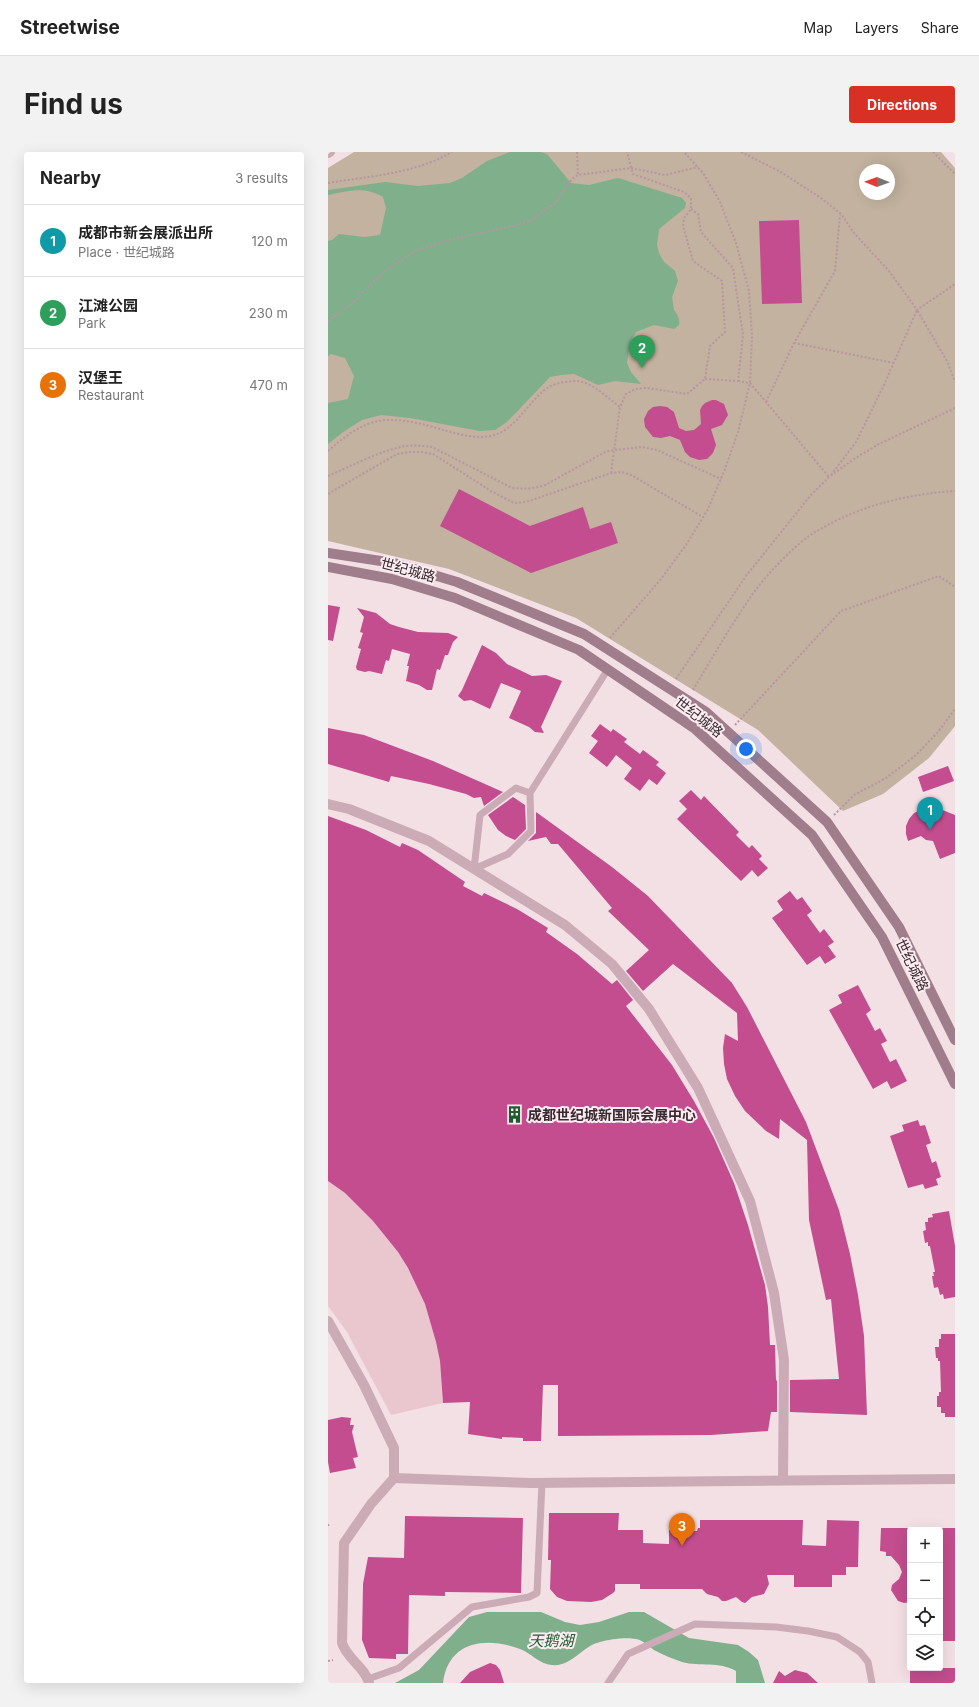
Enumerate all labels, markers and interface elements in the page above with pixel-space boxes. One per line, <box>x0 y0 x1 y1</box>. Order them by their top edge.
text: Streetwise <box>20 16 120 39</box>
text: Map <box>804 19 833 36</box>
text: Layers <box>855 19 899 36</box>
text: Share <box>921 19 959 36</box>
button: Directions <box>849 86 955 123</box>
text: Find us <box>24 87 123 121</box>
north arrow <box>859 164 895 200</box>
text: Nearby <box>40 168 101 188</box>
text: 3 results <box>235 170 288 186</box>
text: 成都市新会展派出所 <box>78 223 213 242</box>
text: 1 <box>50 233 56 249</box>
text: 120 m <box>252 233 288 249</box>
text: Place · 世纪城路 <box>78 244 175 260</box>
text: 江滩公园 <box>78 296 138 315</box>
text: 2 <box>49 305 57 321</box>
text: 230 m <box>249 305 288 321</box>
text: Park <box>78 315 106 331</box>
pin: 2 <box>629 335 655 368</box>
text: 汉堡王 <box>78 368 123 387</box>
text: 3 <box>49 377 57 393</box>
text: 470 m <box>249 377 288 393</box>
text: Restaurant <box>78 387 144 403</box>
street label: 世纪城路 <box>379 554 437 585</box>
street label: 世纪城路 <box>672 693 727 741</box>
your location <box>736 739 756 759</box>
pin: 1 <box>917 797 943 830</box>
street label: 世纪城路 <box>893 936 932 994</box>
building icon: 成都世纪城新国际会展中心 <box>505 1105 525 1125</box>
place label: 成都世纪城新国际会展中心 <box>528 1106 696 1123</box>
pin: 3 <box>669 1513 695 1546</box>
map controls <box>907 1527 943 1671</box>
button: + <box>907 1527 943 1563</box>
button: − <box>907 1563 943 1599</box>
button: locate <box>907 1599 943 1635</box>
water label: 天鹅湖 <box>528 1631 575 1650</box>
button: layers <box>907 1635 943 1671</box>

